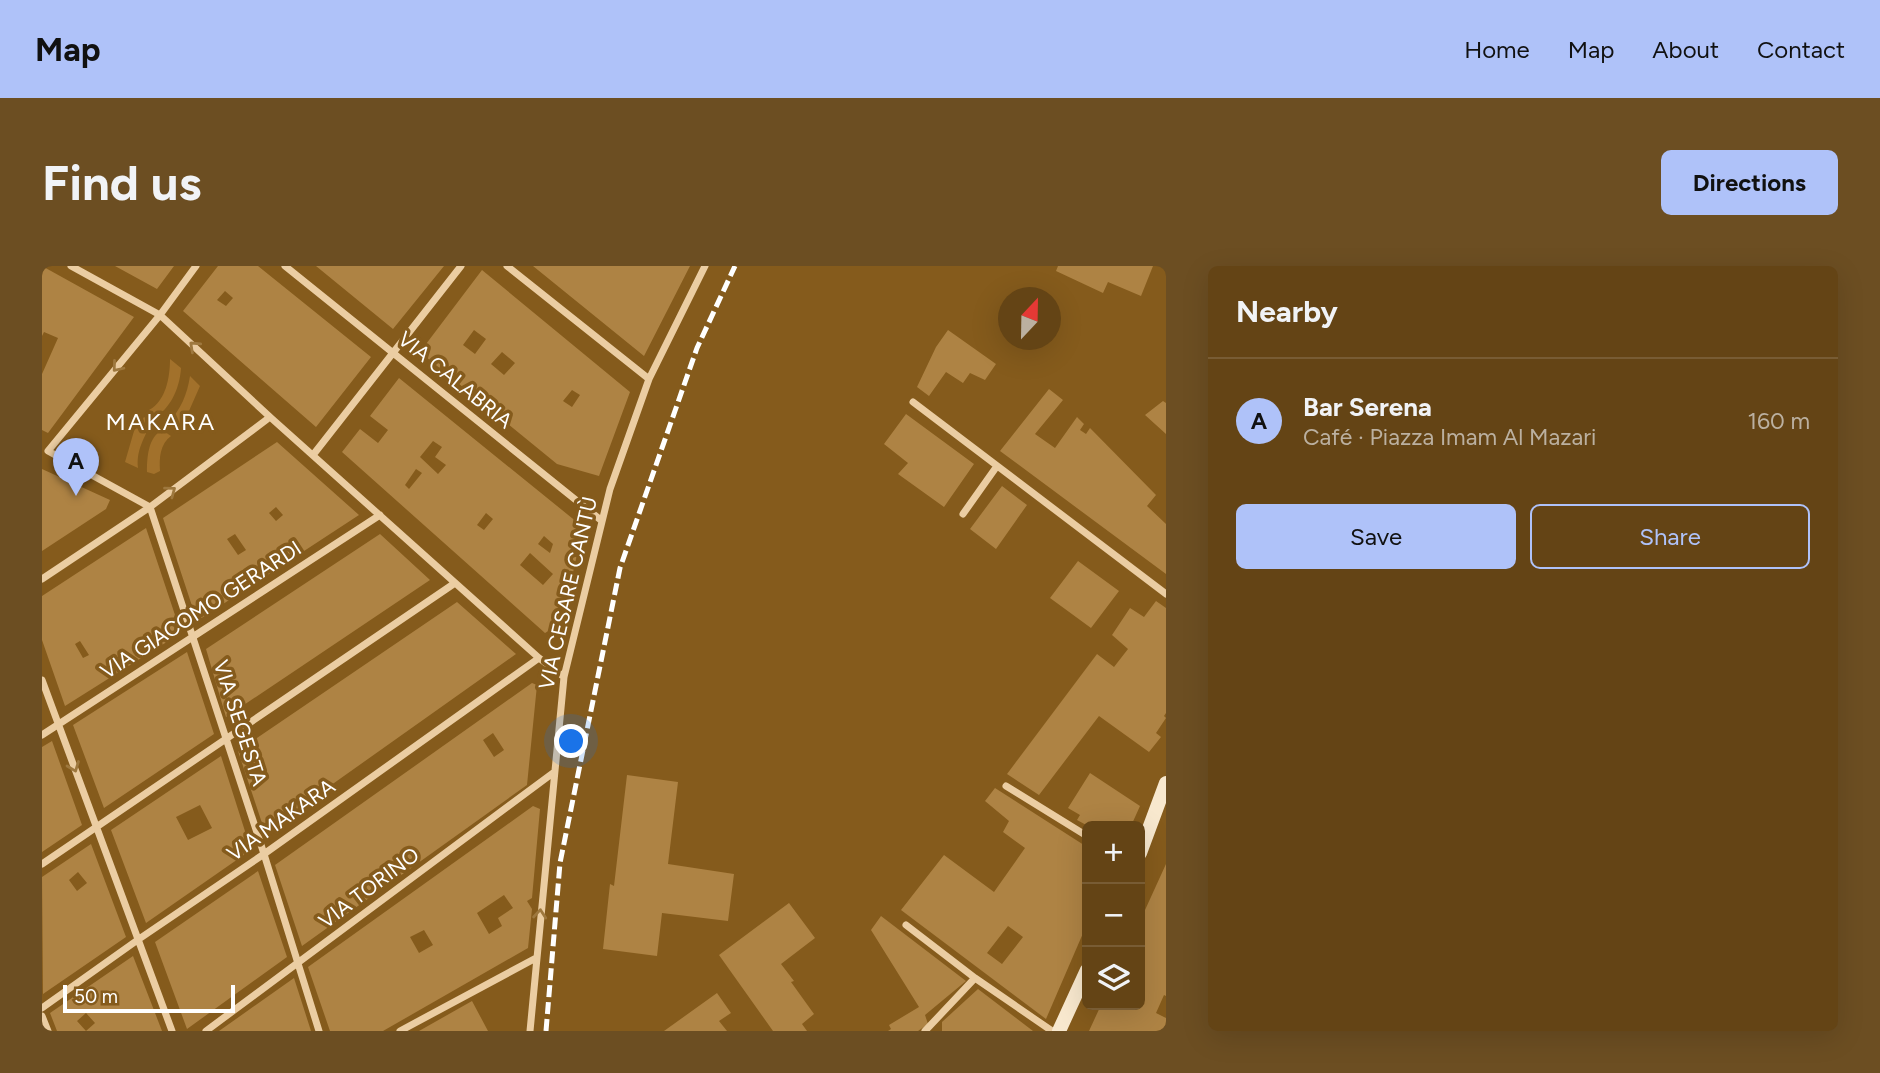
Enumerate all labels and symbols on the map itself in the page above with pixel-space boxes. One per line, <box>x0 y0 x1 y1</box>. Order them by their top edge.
north arrow <box>998 287 1061 350</box>
street label: VIA CALABRIA <box>393 326 518 433</box>
one-way arrow <box>189 342 202 354</box>
one-way arrow <box>112 360 125 372</box>
district label: MAKARA <box>106 407 216 436</box>
pin: A <box>53 438 99 496</box>
one-way arrow <box>164 487 176 500</box>
street label: VIA CESARE CANTÙ <box>533 494 602 692</box>
street label: VIA GIACOMO GERARDI <box>96 535 306 684</box>
street label: VIA SEGESTA <box>208 657 273 789</box>
your location <box>554 724 588 758</box>
one-way arrow <box>66 761 80 773</box>
street label: VIA MAKARA <box>222 773 340 866</box>
street label: VIA TORINO <box>314 842 424 933</box>
one-way arrow <box>532 908 547 919</box>
scale bar <box>63 982 234 1014</box>

